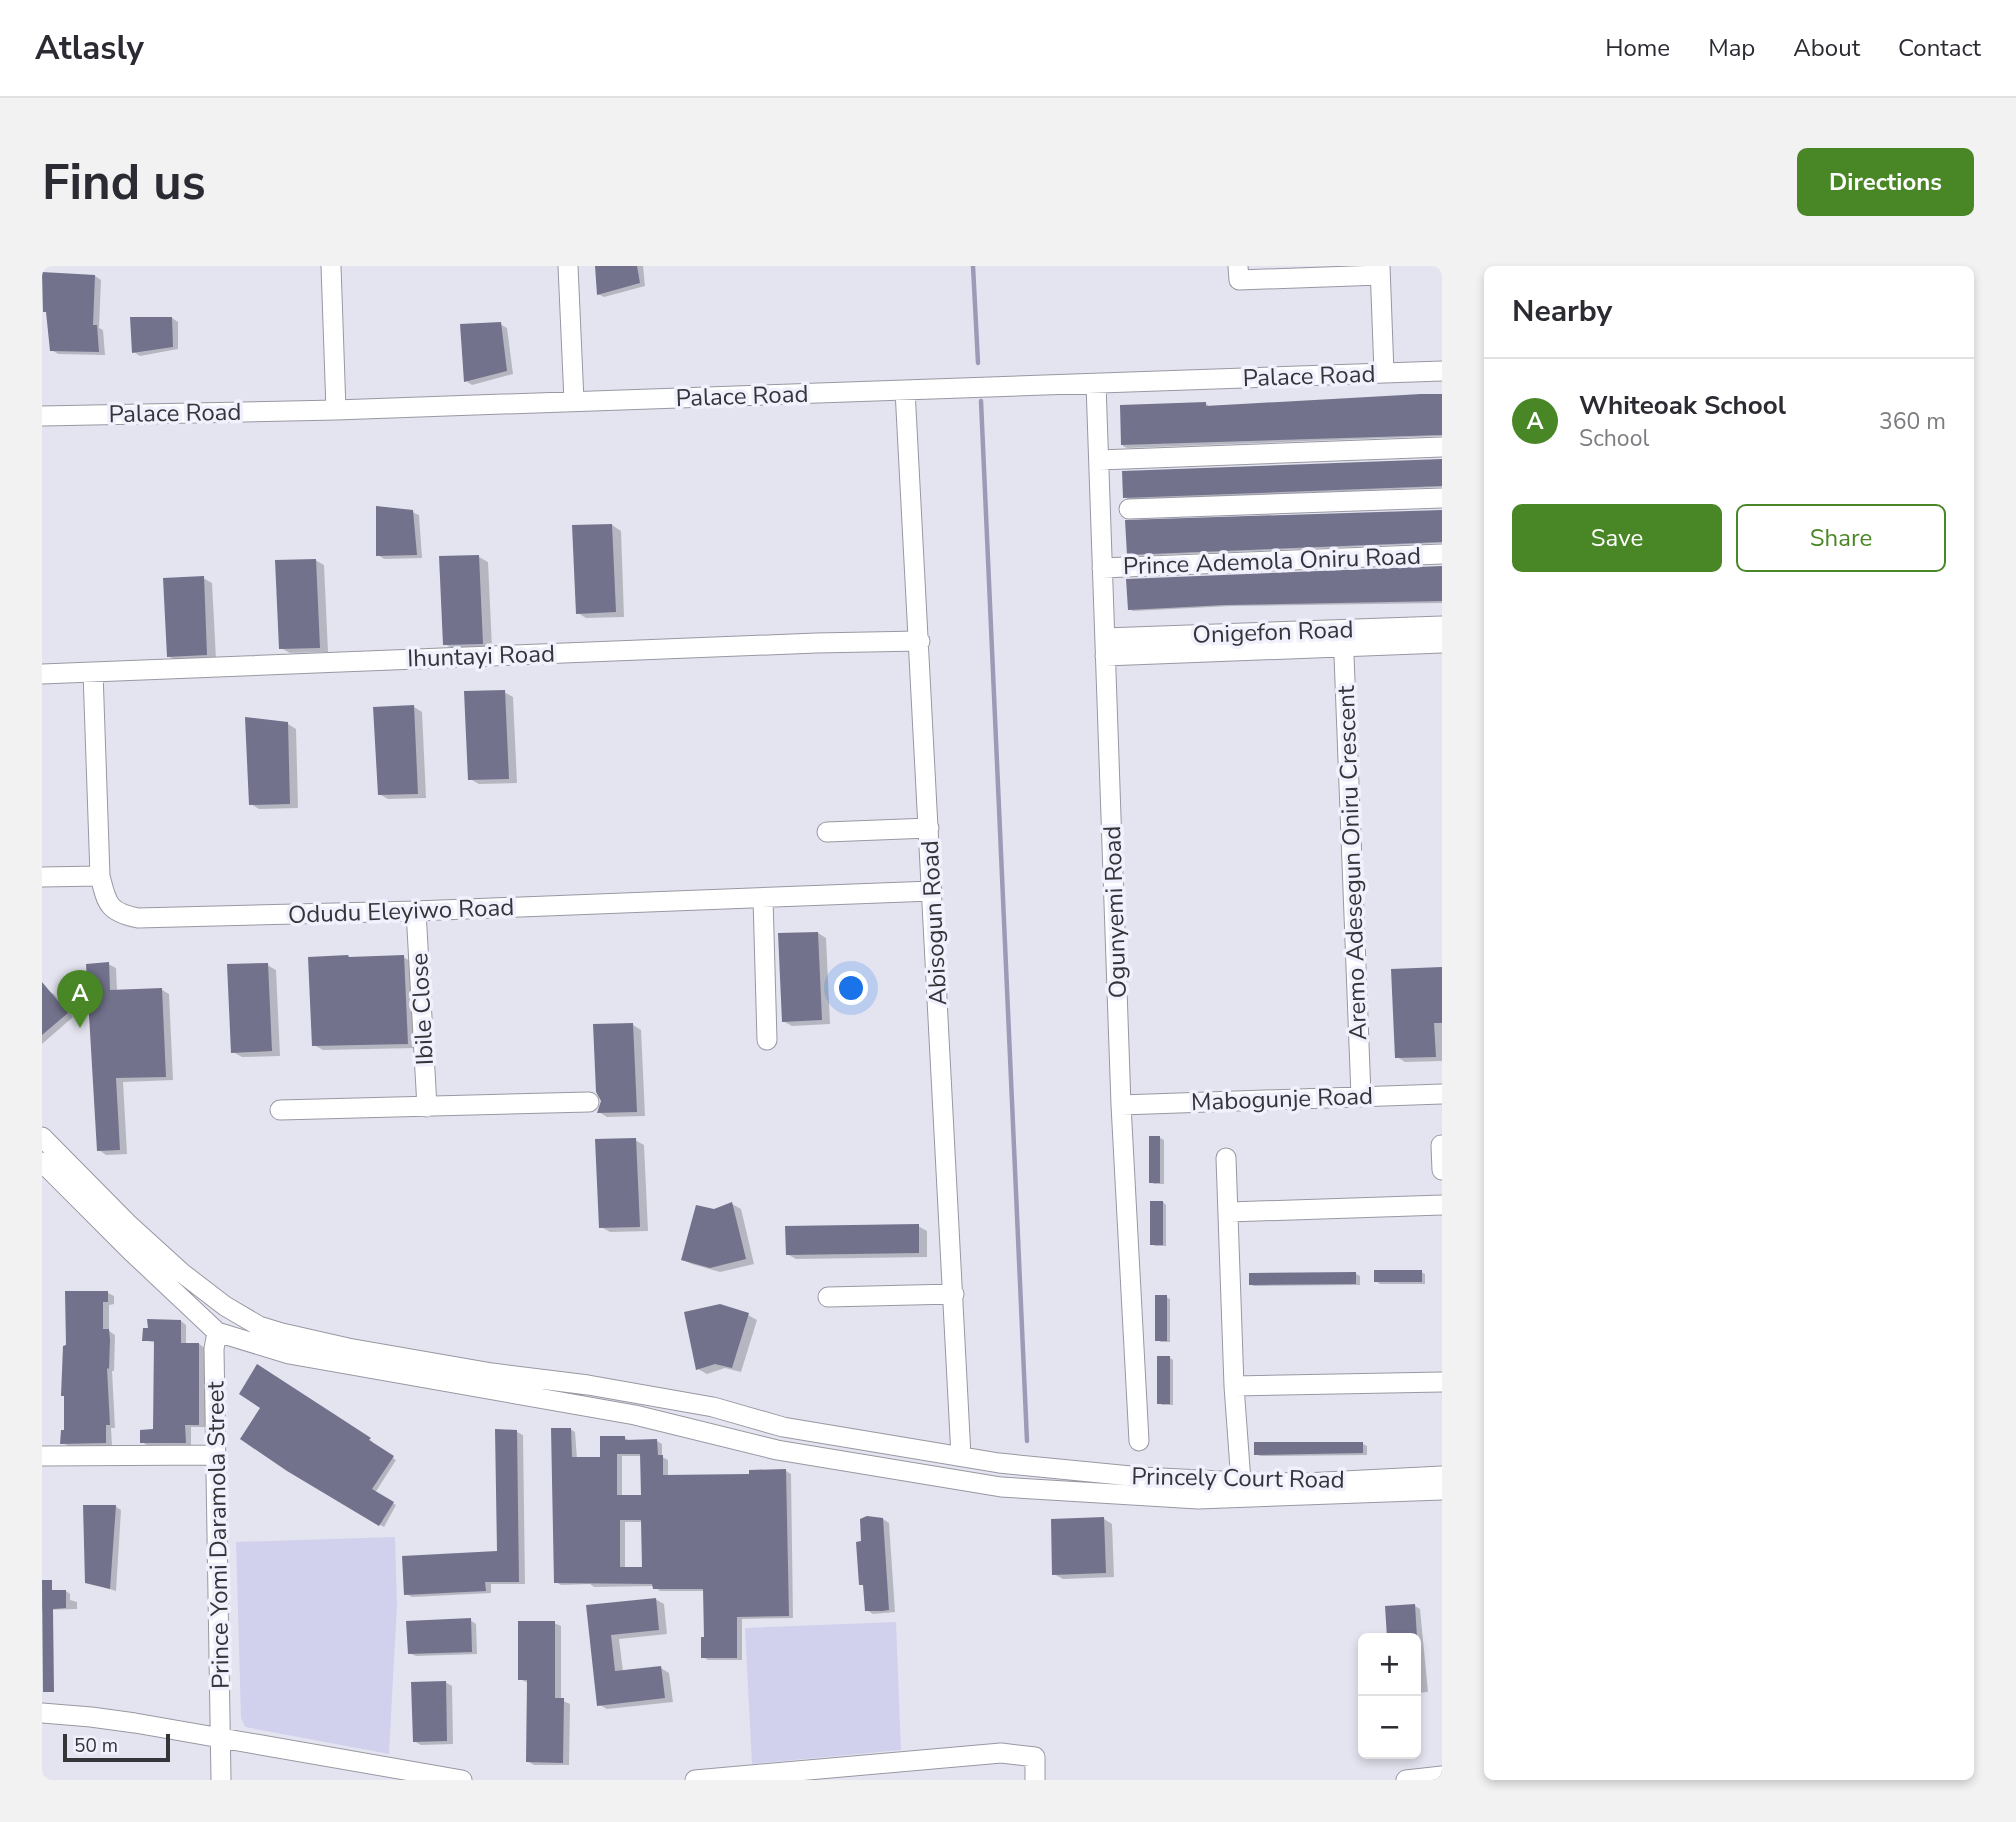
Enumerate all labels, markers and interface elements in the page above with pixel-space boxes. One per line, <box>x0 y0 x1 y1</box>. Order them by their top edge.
text: Atlasly <box>35 26 144 71</box>
text: Home <box>1605 32 1670 64</box>
text: Map <box>1708 32 1755 64</box>
text: About <box>1793 32 1860 64</box>
text: Contact <box>1898 32 1981 64</box>
button: Directions <box>1797 148 1974 216</box>
text: Find us <box>42 149 206 216</box>
text: Nearby <box>1512 291 1612 332</box>
street label: Palace Road <box>1242 358 1376 394</box>
street label: Palace Road <box>675 378 809 414</box>
text: Whiteoak School <box>1579 388 1786 423</box>
street label: Palace Road <box>108 396 242 430</box>
text: A <box>1526 406 1544 437</box>
text: 360 m <box>1879 406 1946 437</box>
text: School <box>1579 423 1649 454</box>
button: Save <box>1512 504 1722 572</box>
button: Share <box>1736 504 1946 572</box>
street label: Prince Ademola Oniru Road <box>1122 540 1422 582</box>
street label: Onigefon Road <box>1192 613 1354 651</box>
street label: Ihuntayi Road <box>407 637 555 675</box>
street label: Aremo Adesegun Oniru Crescent <box>1330 684 1374 1041</box>
street label: Ogunyemi Road <box>1096 825 1134 999</box>
street label: Abisogun Road <box>914 840 954 1006</box>
street label: Odudu Eleyiwo Road <box>287 891 515 931</box>
street label: Ibile Close <box>403 952 441 1066</box>
pin: A <box>57 970 103 1028</box>
your location <box>834 971 868 1005</box>
street label: Mabogunje Road <box>1190 1080 1374 1118</box>
street label: Prince Yomi Daramola Street <box>199 1380 237 1689</box>
street label: Princely Court Road <box>1131 1460 1345 1496</box>
map controls <box>1358 1633 1421 1759</box>
button: + <box>1358 1633 1421 1696</box>
button: − <box>1358 1696 1421 1759</box>
scale bar <box>63 1731 170 1763</box>
text: 50 m <box>74 1733 118 1759</box>

